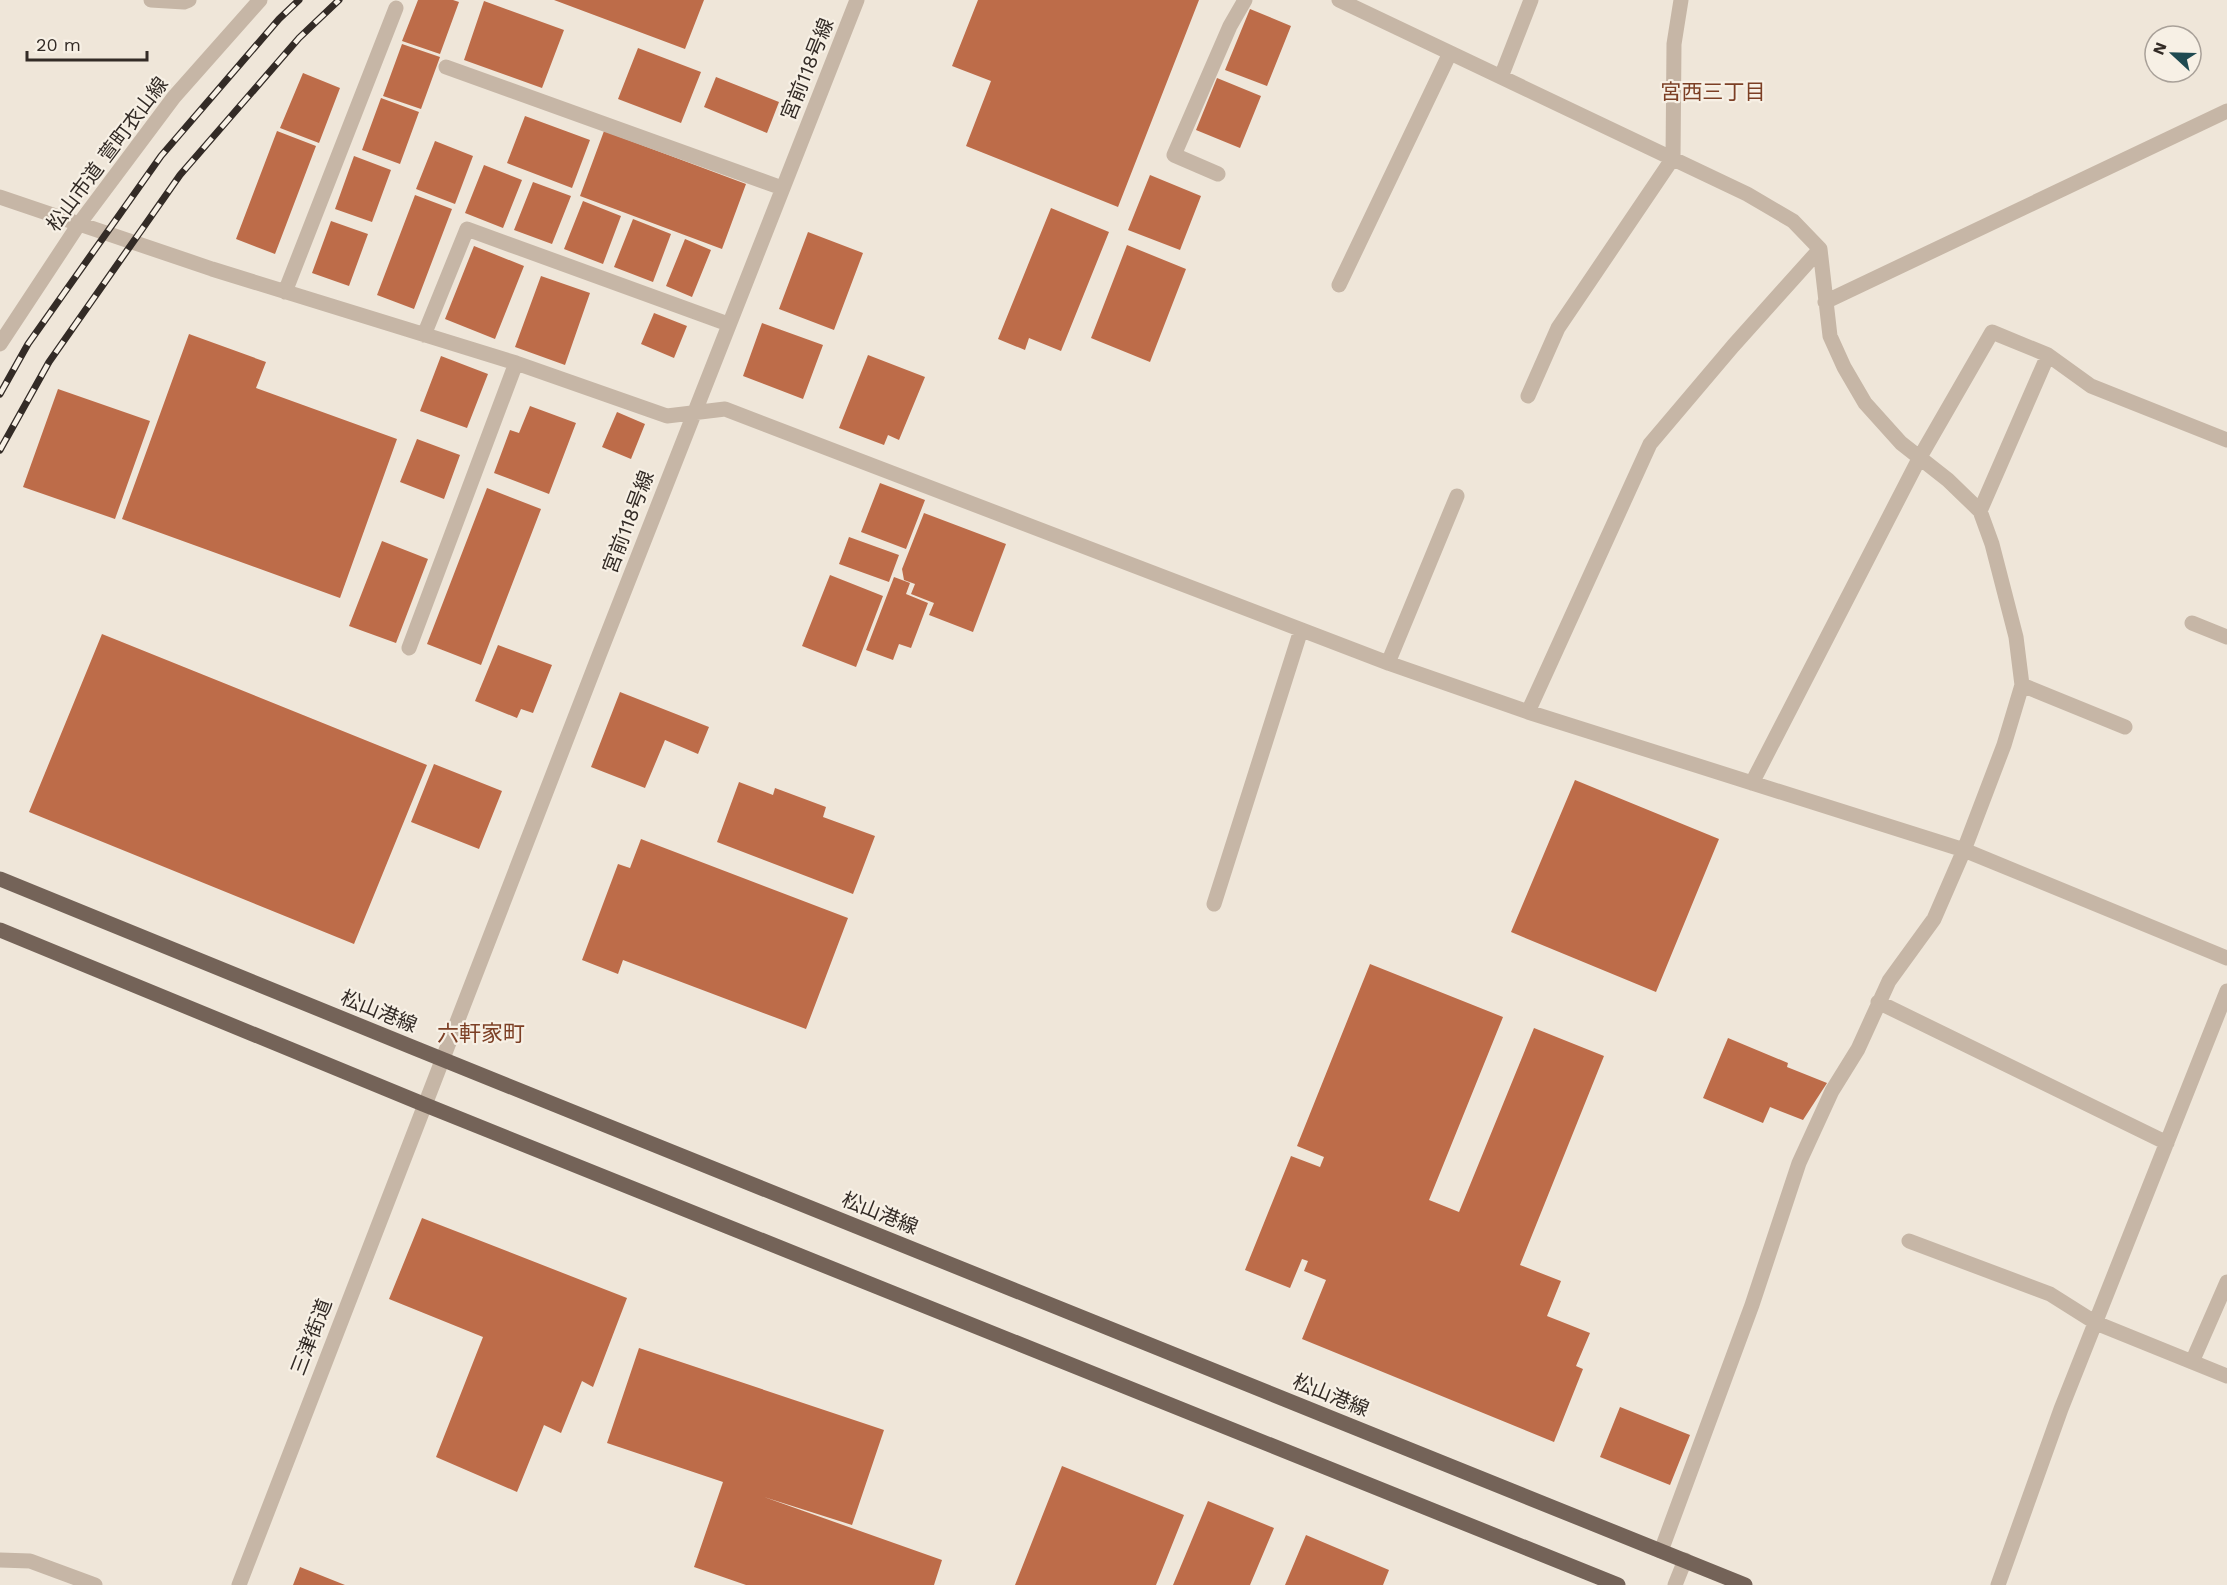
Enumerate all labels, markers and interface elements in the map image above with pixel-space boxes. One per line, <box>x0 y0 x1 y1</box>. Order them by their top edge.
street label: 宮前118号線 <box>776 14 838 124</box>
scale bar <box>27 24 147 62</box>
north arrow <box>2143 24 2203 84</box>
text: 20 m <box>36 34 81 55</box>
text: N <box>2149 40 2171 58</box>
street label: 松山市道 萱町衣山線 <box>41 72 173 236</box>
district label: 宮西三丁目 <box>1661 79 1766 104</box>
street label: 宮前118号線 <box>597 467 659 577</box>
street label: 松山港線 <box>337 985 421 1037</box>
district label: 六軒家町 <box>437 1021 525 1046</box>
street label: 松山港線 <box>838 1187 922 1239</box>
street label: 三津街道 <box>285 1295 337 1379</box>
street label: 松山港線 <box>1289 1369 1373 1421</box>

